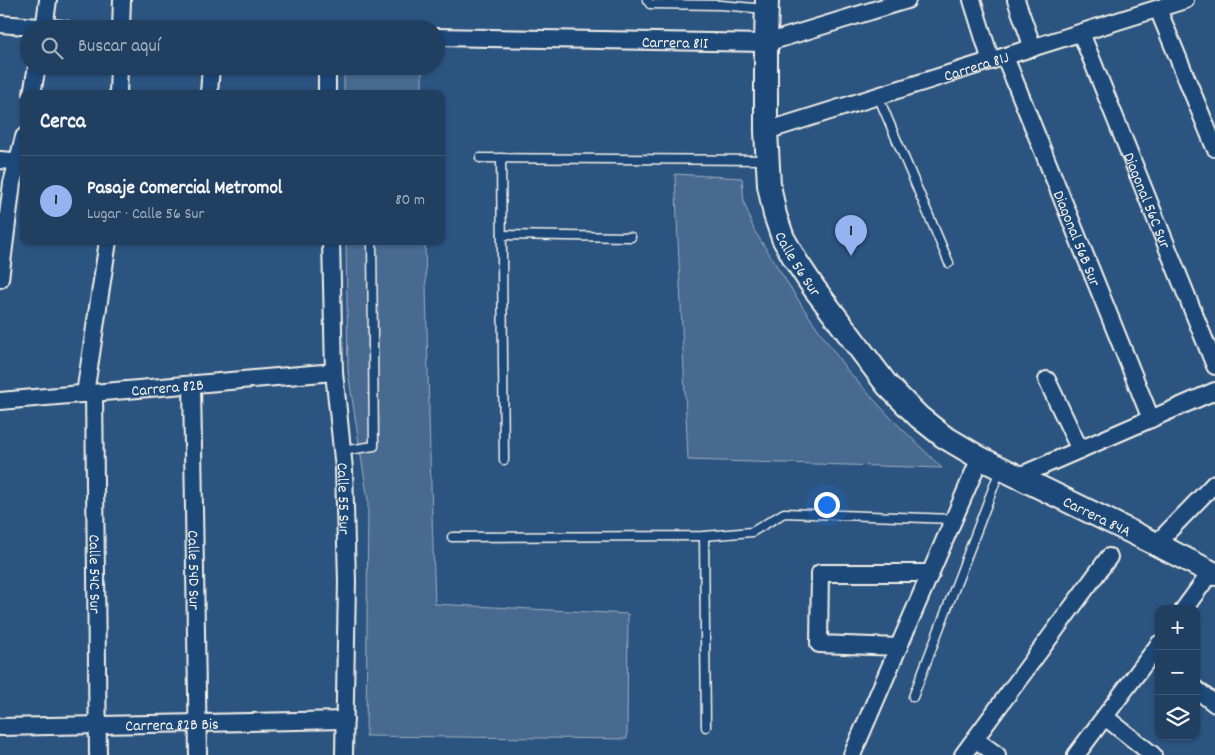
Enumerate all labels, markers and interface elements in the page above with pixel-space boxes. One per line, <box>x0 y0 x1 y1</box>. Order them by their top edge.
search box <box>20 20 445 75</box>
street label: Carrera 81I <box>642 32 708 56</box>
icon: search <box>38 34 66 62</box>
text: Buscar aquí <box>78 34 160 61</box>
street label: Carrera 81J <box>941 47 1012 89</box>
text: Cerca <box>40 108 86 138</box>
street label: Diagonal 56C Sur <box>1116 149 1176 253</box>
text: Pasaje Comercial Metromol <box>87 176 282 203</box>
street label: Diagonal 56B Sur <box>1046 187 1105 290</box>
text: 1 <box>54 189 58 212</box>
text: 80 m <box>395 189 425 212</box>
text: Lugar · Calle 56 Sur <box>87 203 204 226</box>
pin: 1 <box>835 215 867 256</box>
street label: Calle 56 Sur <box>768 229 826 302</box>
street label: Carrera 82B <box>130 374 205 404</box>
street label: Calle 55 Sur <box>329 461 355 535</box>
street label: Carrera 84A <box>1058 491 1135 544</box>
your location <box>814 492 840 518</box>
street label: Calle 54D Sur <box>180 530 205 610</box>
street label: Calle 54C Sur <box>82 534 105 614</box>
map controls <box>1155 605 1200 740</box>
button: + <box>1155 605 1200 650</box>
button: − <box>1155 650 1200 695</box>
button: layers <box>1155 695 1200 740</box>
street label: Carrera 82B Bis <box>125 714 219 738</box>

